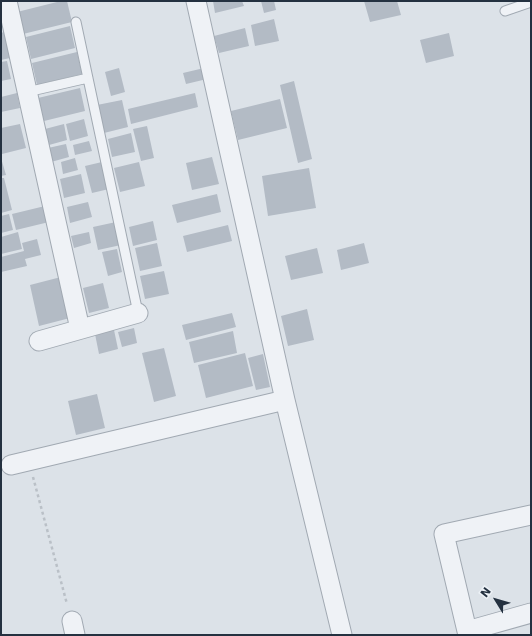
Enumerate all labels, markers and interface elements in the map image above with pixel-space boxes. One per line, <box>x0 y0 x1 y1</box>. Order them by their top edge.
north arrow <box>476 580 516 620</box>
text: N <box>478 585 494 600</box>

